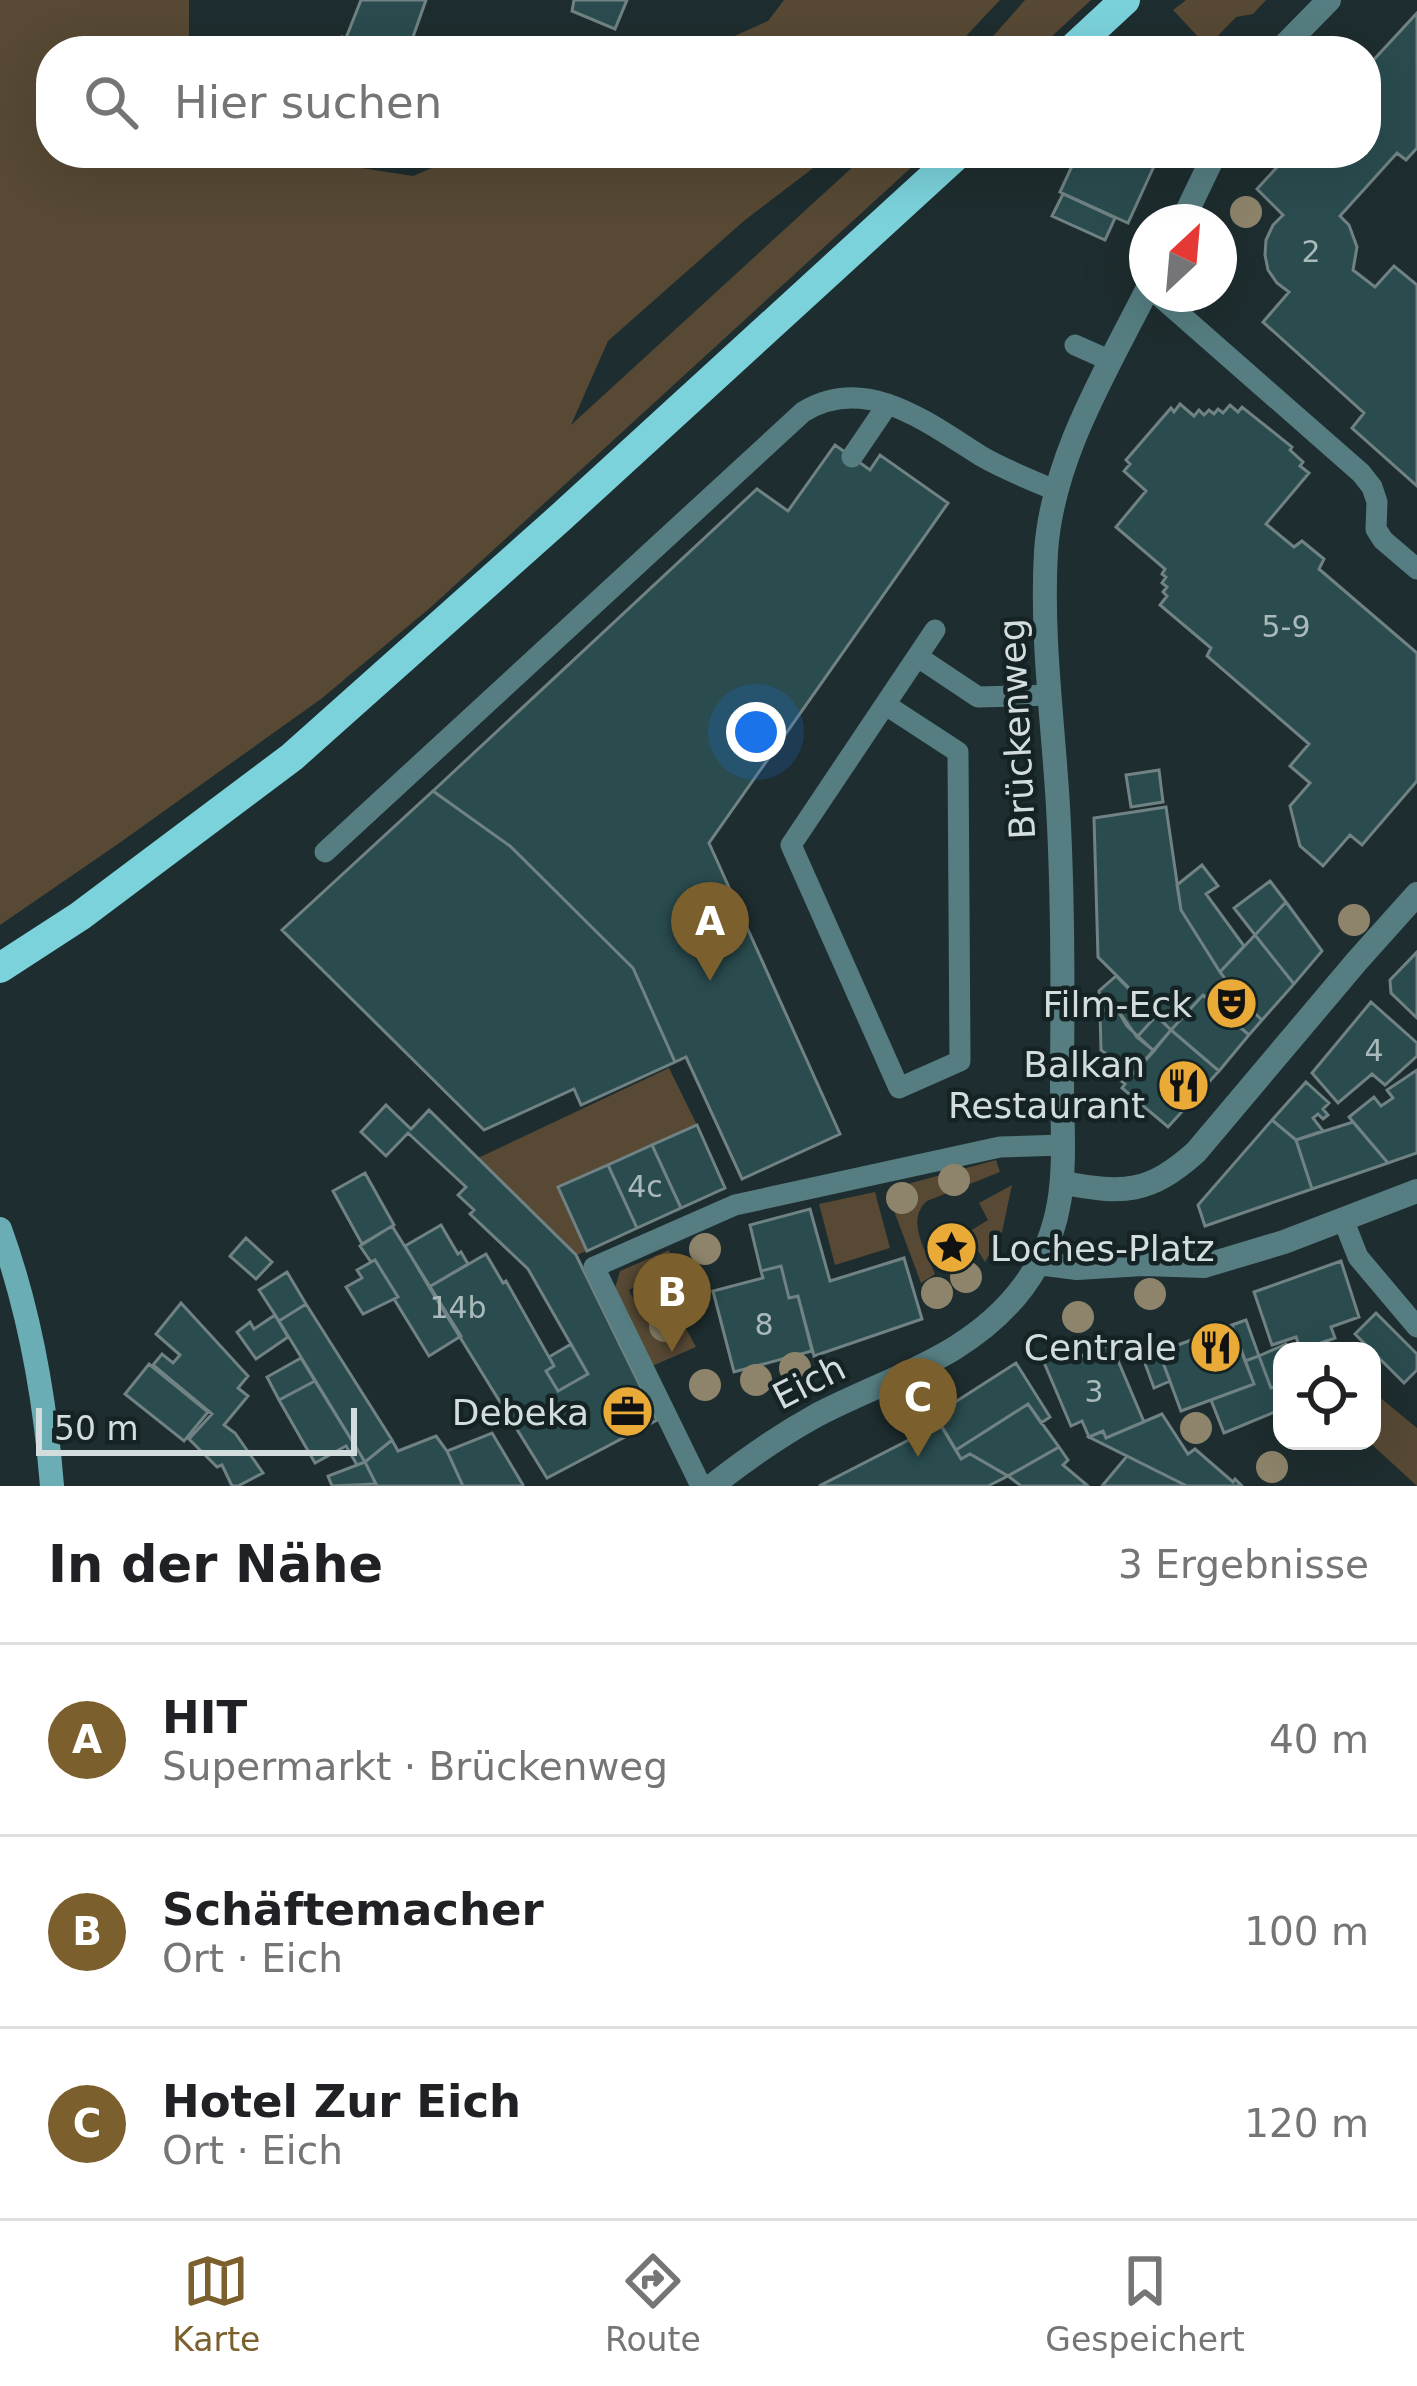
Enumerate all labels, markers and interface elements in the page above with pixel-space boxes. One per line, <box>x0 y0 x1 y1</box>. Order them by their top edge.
search box <box>36 36 1381 168</box>
icon: search <box>78 69 144 135</box>
text: Hier suchen <box>174 76 442 129</box>
north arrow <box>1129 204 1237 312</box>
house number: 2 <box>1301 234 1321 269</box>
house number: 5-9 <box>1262 609 1311 644</box>
street label: Brückenweg <box>991 618 1043 840</box>
your location <box>726 702 786 762</box>
pin: A <box>671 882 749 981</box>
theatre icon: Film-Eck <box>1203 976 1259 1032</box>
place label: Film-Eck <box>1042 984 1192 1025</box>
house number: 4 <box>1364 1033 1384 1068</box>
place label: Balkan Restaurant <box>948 1044 1145 1126</box>
restaurant icon: Balkan Restaurant <box>1156 1057 1212 1113</box>
house number: 4c <box>627 1169 663 1204</box>
place icon: Loches-Platz <box>923 1220 979 1276</box>
place label: Loches-Platz <box>990 1228 1215 1269</box>
pin: B <box>633 1253 711 1352</box>
house number: 14b <box>429 1290 487 1325</box>
house number: 8 <box>754 1307 774 1342</box>
restaurant icon: Centrale <box>1188 1319 1244 1375</box>
place label: Centrale <box>1024 1327 1177 1368</box>
map controls <box>1273 1342 1381 1450</box>
button: locate <box>1273 1342 1381 1450</box>
street label: Eich <box>766 1347 852 1417</box>
pin: C <box>879 1358 957 1457</box>
house number: 3 <box>1084 1374 1104 1409</box>
office icon: Debeka <box>600 1384 656 1440</box>
place label: Debeka <box>452 1392 589 1433</box>
scale bar <box>36 1402 357 1455</box>
text: 50 m <box>54 1409 139 1448</box>
text: In der Nähe <box>48 1535 383 1594</box>
text: 3 Ergebnisse <box>1118 1542 1369 1587</box>
text: HIT <box>162 1691 247 1744</box>
text: A <box>72 1717 102 1762</box>
text: 40 m <box>1269 1717 1369 1762</box>
text: Supermarkt · Brückenweg <box>162 1744 668 1789</box>
text: Schäftemacher <box>162 1883 544 1936</box>
text: B <box>72 1909 102 1954</box>
text: 100 m <box>1244 1909 1369 1954</box>
text: Ort · Eich <box>162 1936 343 1981</box>
text: Hotel Zur Eich <box>162 2075 521 2128</box>
text: C <box>73 2101 101 2146</box>
text: 120 m <box>1244 2101 1369 2146</box>
text: Ort · Eich <box>162 2128 343 2173</box>
tab: Karte <box>172 2248 260 2359</box>
tab: Route <box>605 2248 701 2359</box>
tab: Gespeichert <box>1045 2248 1245 2359</box>

